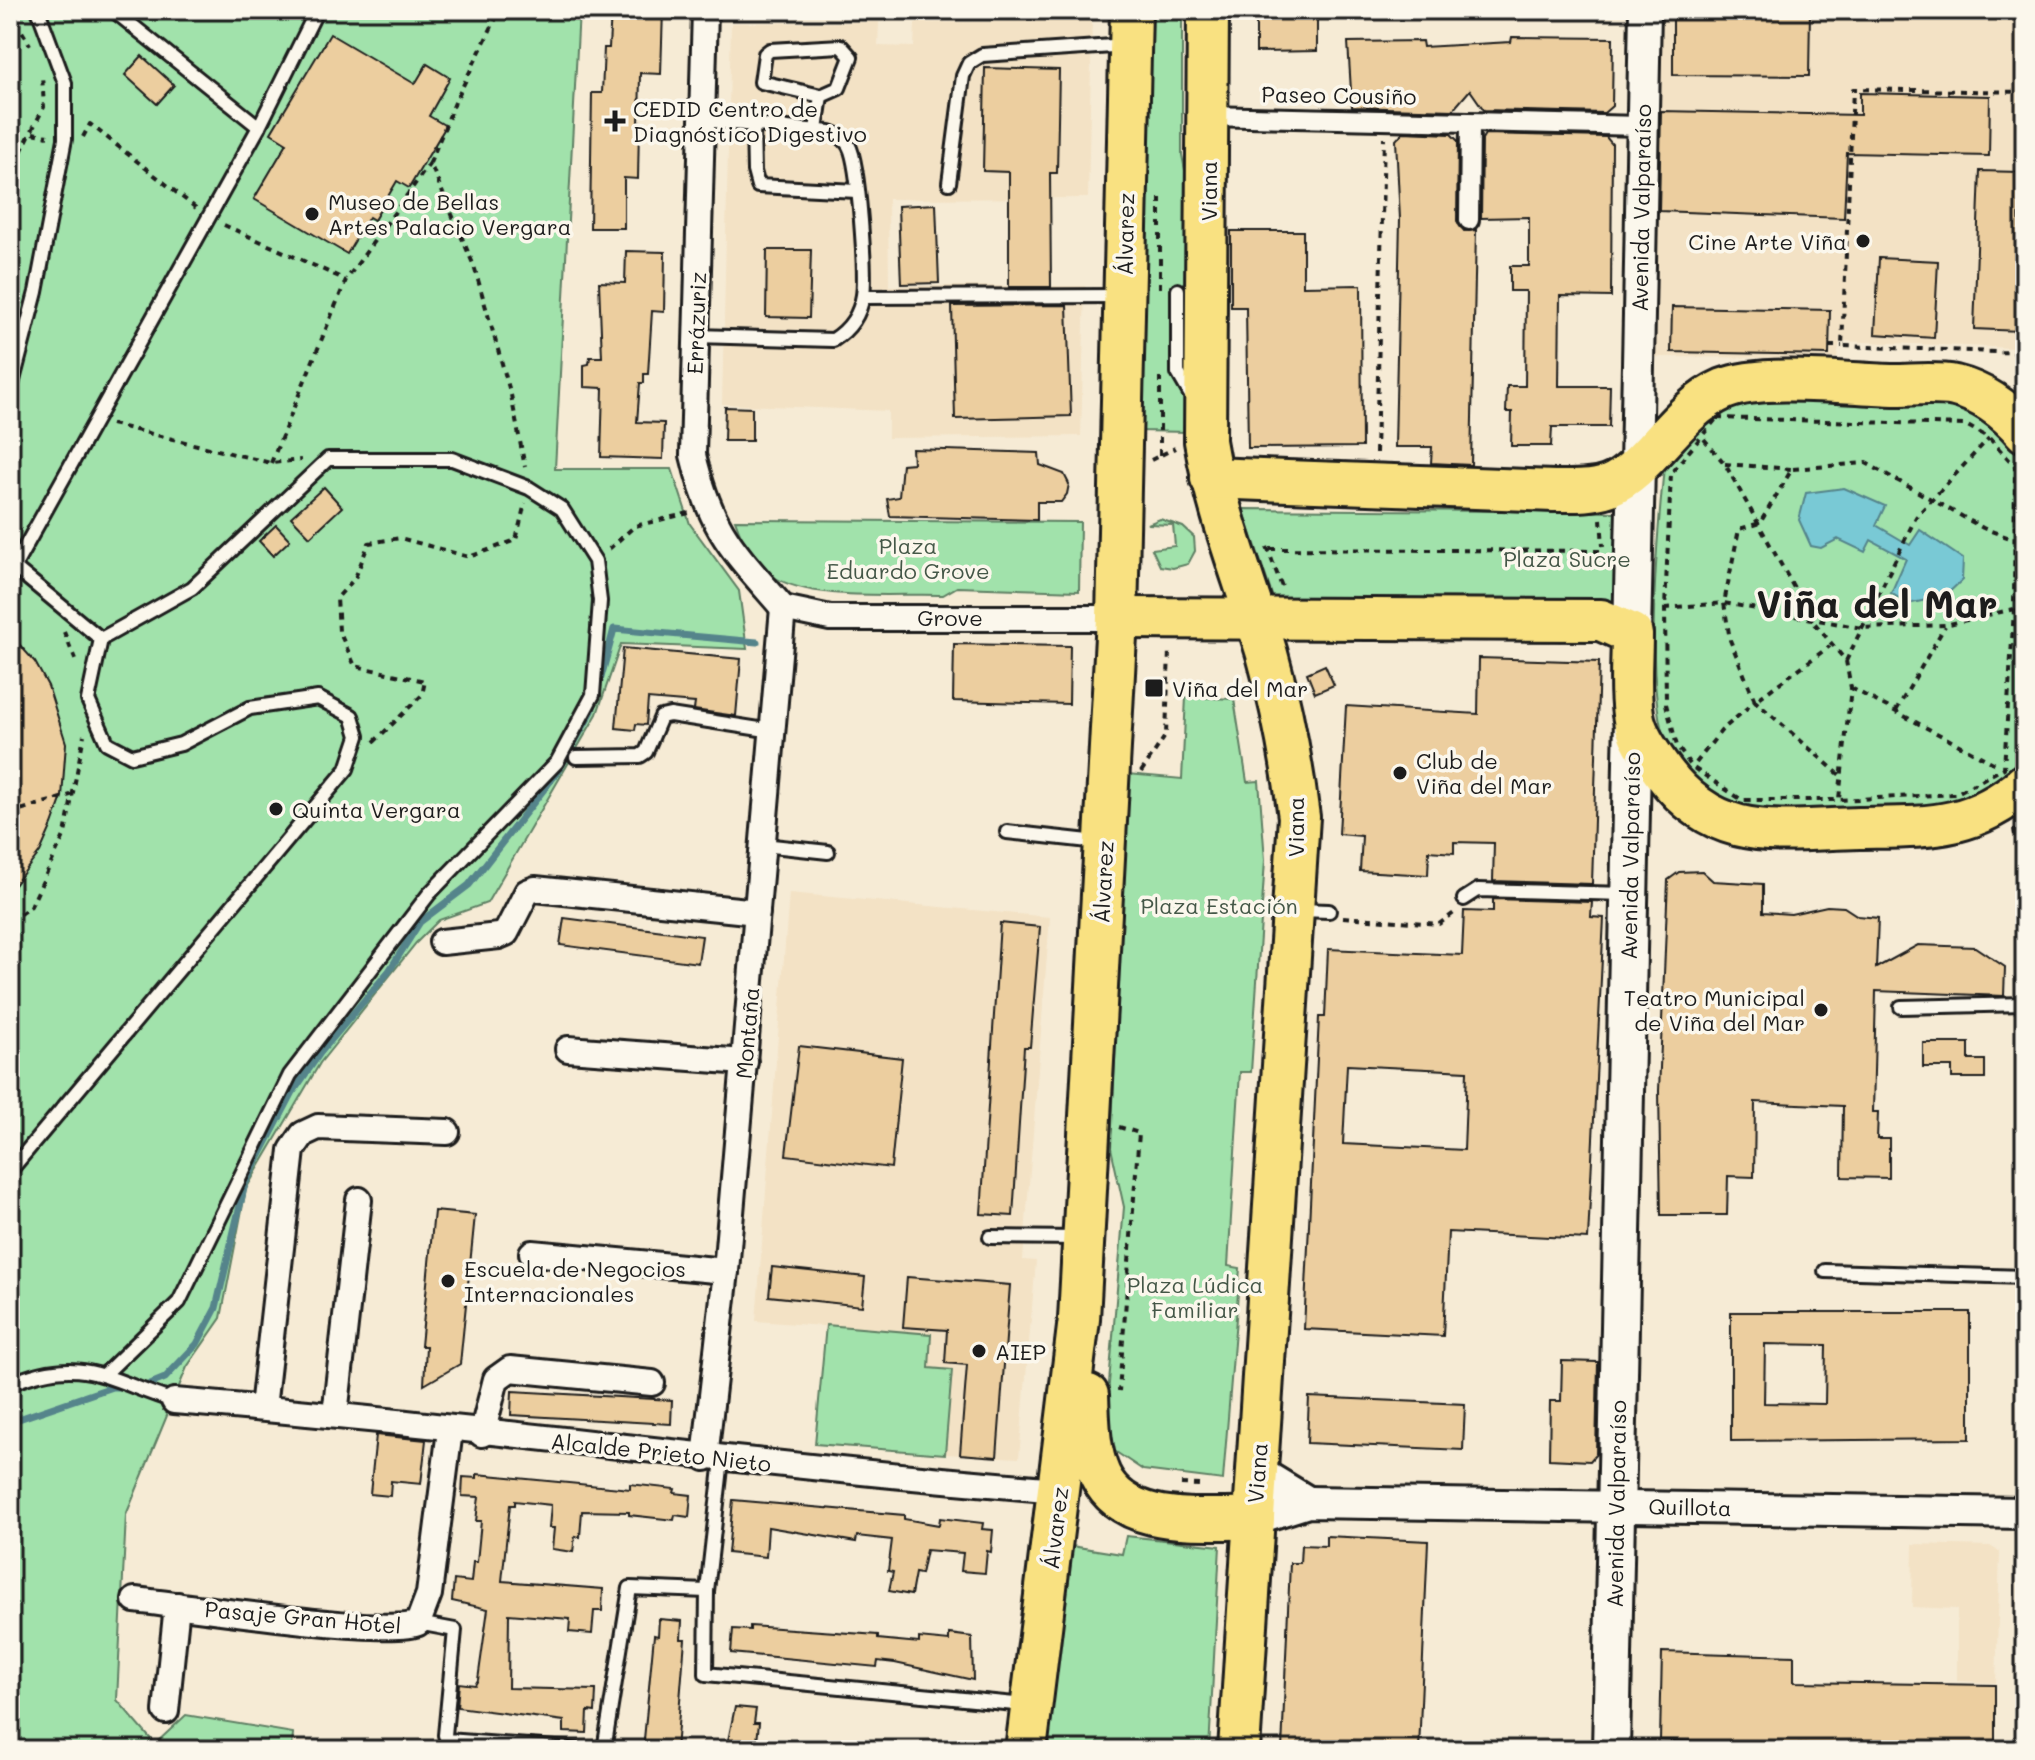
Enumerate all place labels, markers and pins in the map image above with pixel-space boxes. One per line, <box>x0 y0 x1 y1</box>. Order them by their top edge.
place label: CEDID Centro de Diagnóstico Digestivo <box>633 94 867 148</box>
marker: CEDID Centro de Diagnóstico Digestivo <box>604 110 626 132</box>
place label: Museo de Bellas Artes Palacio Vergara <box>328 187 571 241</box>
marker: Museo de Bellas Artes Palacio Vergara <box>303 205 321 223</box>
place label: Cine Arte Viña <box>1688 227 1847 256</box>
marker: Cine Arte Viña <box>1854 232 1872 250</box>
place label: Viña del Mar <box>1172 674 1308 703</box>
marker: Viña del Mar <box>1143 677 1165 699</box>
place label: Club de Viña del Mar <box>1416 746 1552 800</box>
marker: Club de Viña del Mar <box>1391 764 1409 782</box>
place label: Quinta Vergara <box>292 795 461 824</box>
marker: Quinta Vergara <box>267 800 285 818</box>
place label: Teatro Municipal de Viña del Mar <box>1624 983 1805 1037</box>
marker: Teatro Municipal de Viña del Mar <box>1812 1001 1830 1019</box>
place label: Escuela de Negocios Internacionales <box>464 1254 686 1308</box>
marker: Escuela de Negocios Internacionales <box>439 1272 457 1290</box>
place label: AIEP <box>995 1337 1046 1366</box>
marker: AIEP <box>970 1342 988 1360</box>

